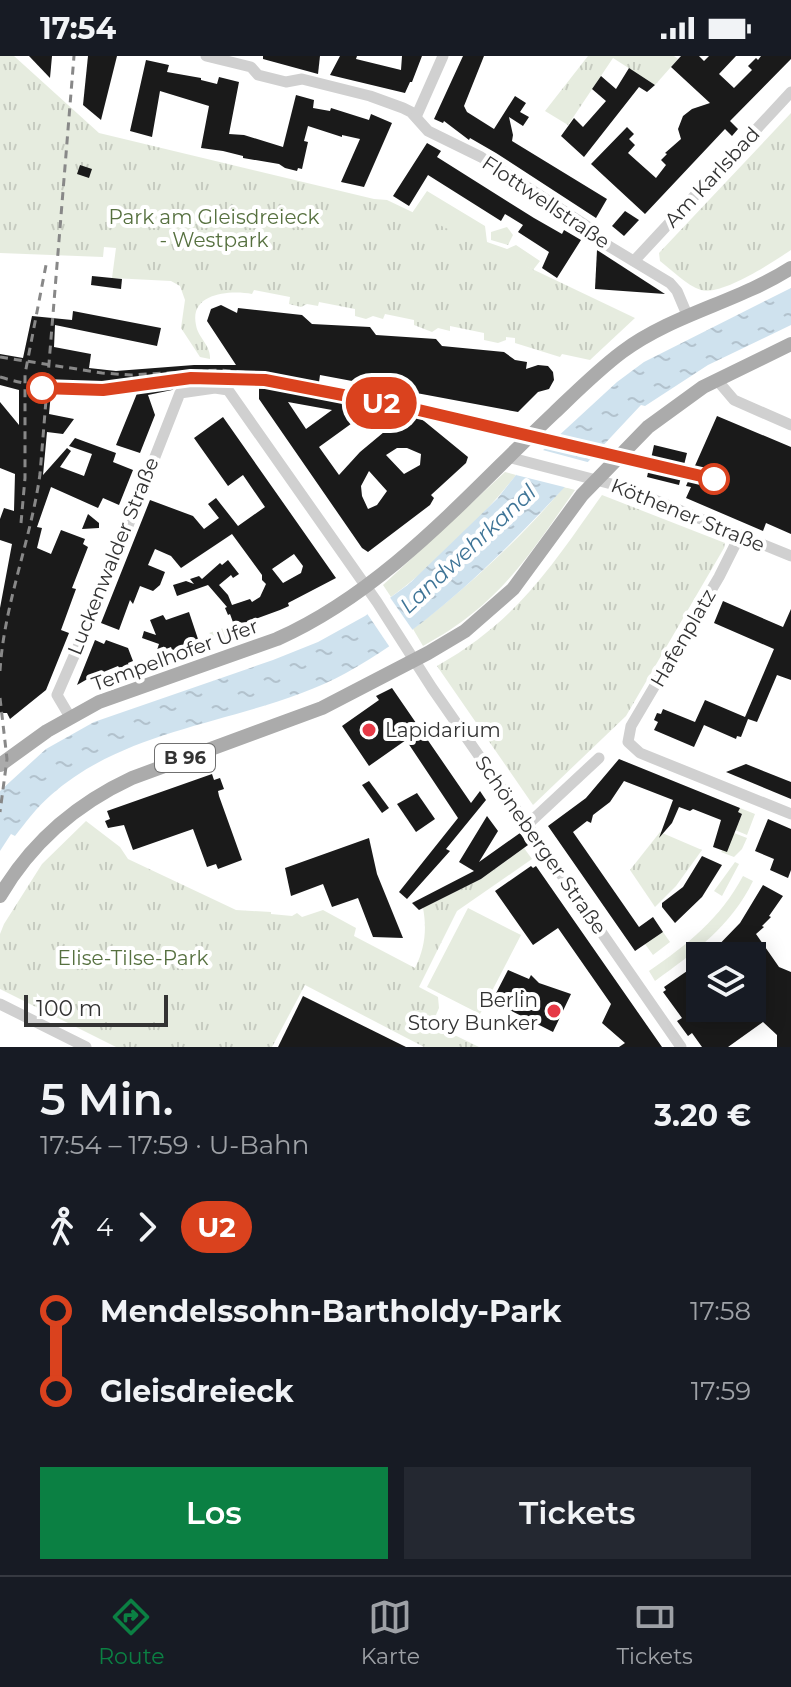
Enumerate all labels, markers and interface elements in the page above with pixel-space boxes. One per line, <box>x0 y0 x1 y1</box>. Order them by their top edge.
text: 17:54 <box>40 10 116 47</box>
street label: Am Karlsbad <box>659 122 765 232</box>
street label: Flottwellstraße <box>478 150 614 254</box>
park label: Park am Gleisdreieck - Westpark <box>108 205 320 252</box>
unlabelled marker <box>27 373 57 403</box>
line badge: U2 <box>345 377 417 429</box>
text: U2 <box>362 386 400 420</box>
street label: Luckenwalder Straße <box>62 454 164 658</box>
unlabelled marker <box>699 464 729 494</box>
street label: Köthener Straße <box>608 473 768 557</box>
water label: Landwehrkanal <box>394 479 542 619</box>
street label: Hafenplatz <box>645 585 721 691</box>
street label: Tempelhofer Ufer <box>89 614 261 696</box>
place label: Lapidarium <box>385 718 501 742</box>
marker: Lapidarium <box>360 721 378 739</box>
road number: B 96 <box>155 744 215 772</box>
street label: Schöneberger Straße <box>470 751 612 939</box>
map controls <box>686 942 766 1022</box>
button: layers <box>686 942 766 1022</box>
park label: Elise-Tilse-Park <box>58 946 208 970</box>
place label: Berlin Story Bunker <box>408 988 538 1035</box>
scale bar <box>24 991 168 1027</box>
text: 100 m <box>36 995 102 1022</box>
marker: Berlin Story Bunker <box>545 1002 563 1020</box>
text: 5 Min. <box>40 1072 173 1126</box>
text: 3.20 € <box>654 1097 751 1134</box>
text: 17:54 – 17:59 · U-Bahn <box>40 1129 309 1161</box>
icon: walk <box>40 1205 84 1249</box>
icon: forward <box>125 1205 169 1249</box>
text: U2 <box>197 1210 236 1244</box>
text: 4 <box>96 1211 113 1243</box>
text: Mendelssohn-Bartholdy-Park <box>100 1293 561 1330</box>
text: 17:58 <box>690 1295 751 1327</box>
text: Gleisdreieck <box>100 1373 294 1410</box>
text: 17:59 <box>691 1375 751 1407</box>
button: Los <box>40 1467 388 1559</box>
button: Tickets <box>404 1467 751 1559</box>
tab: Route <box>98 1595 164 1670</box>
tab: Karte <box>361 1595 420 1670</box>
tab: Tickets <box>616 1595 693 1670</box>

